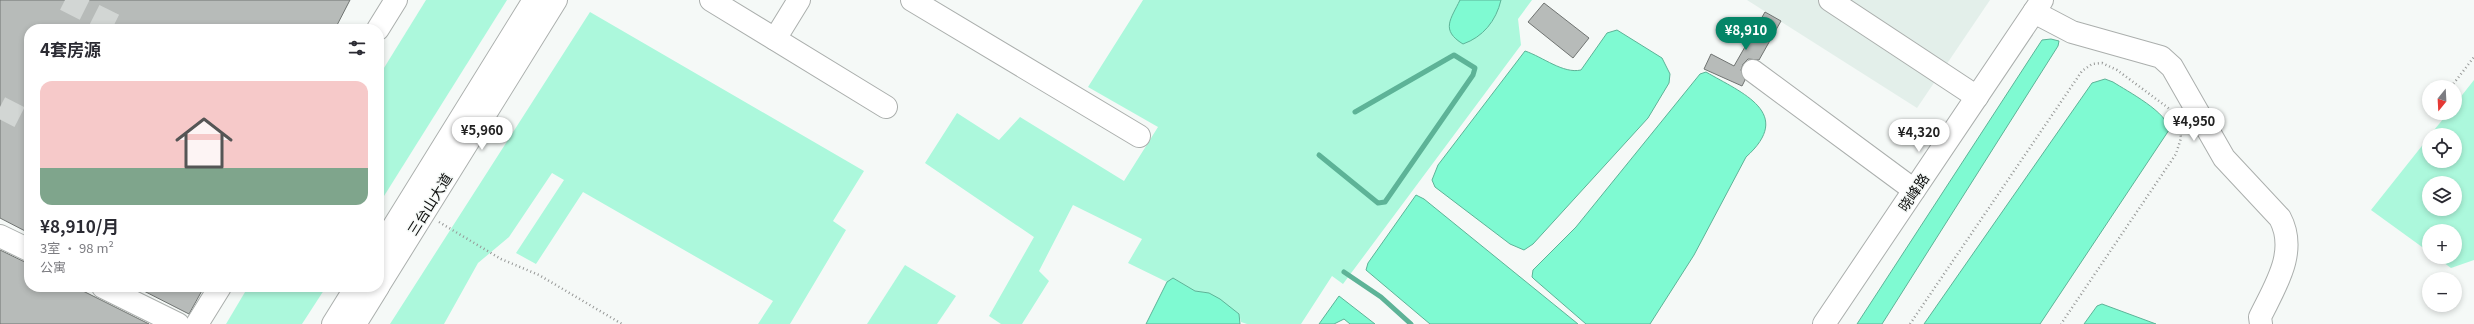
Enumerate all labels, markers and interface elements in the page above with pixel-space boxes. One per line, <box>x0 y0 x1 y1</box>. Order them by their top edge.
pin: ¥8,910 <box>1713 17 1779 51</box>
text: ¥8,910 <box>1725 20 1767 39</box>
text: 4套房源 <box>40 36 101 61</box>
icon: filters <box>346 37 368 59</box>
north arrow <box>2422 80 2462 120</box>
map controls <box>2422 80 2462 312</box>
icon: home <box>168 107 240 179</box>
pin: ¥4,950 <box>2161 108 2227 142</box>
text: ¥4,950 <box>2173 111 2215 130</box>
pin: ¥5,960 <box>449 117 515 151</box>
pin: ¥4,320 <box>1886 119 1952 153</box>
text: ¥5,960 <box>461 120 503 139</box>
text: ¥4,320 <box>1898 122 1940 141</box>
button: locate <box>2422 128 2462 168</box>
street label: 三台山大道 <box>402 169 456 239</box>
street label: 晓峰路 <box>1893 169 1933 215</box>
button: layers <box>2422 176 2462 216</box>
text: ¥8,910/月 <box>40 213 119 238</box>
button: + <box>2422 224 2462 264</box>
text: 3室 · 98 m² <box>40 238 114 257</box>
text: 公寓 <box>40 257 66 276</box>
button: − <box>2422 272 2462 312</box>

